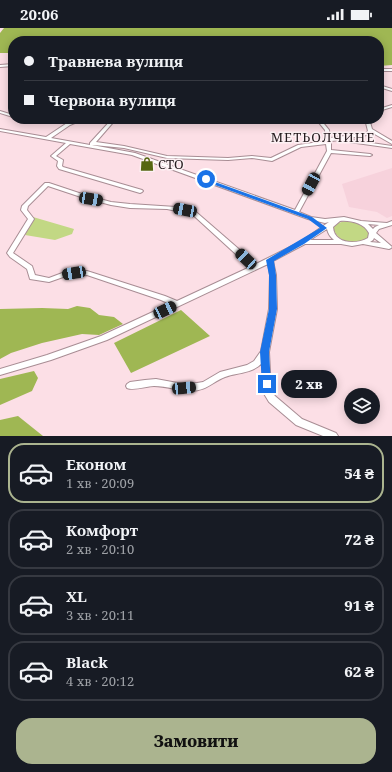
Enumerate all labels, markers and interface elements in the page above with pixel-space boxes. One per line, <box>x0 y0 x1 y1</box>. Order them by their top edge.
text: 20:06 <box>20 4 58 24</box>
text: Травнева вулиця <box>48 51 183 71</box>
text: Червона вулиця <box>48 90 176 110</box>
district label: МЕТЬОЛЧИНЕ <box>271 128 375 146</box>
place label: СТО <box>158 155 184 173</box>
shop icon: СТО <box>139 156 155 172</box>
route start <box>197 170 215 188</box>
car <box>300 171 322 197</box>
car <box>78 191 104 207</box>
car <box>172 202 198 218</box>
car <box>233 246 259 272</box>
car <box>61 265 87 281</box>
car <box>152 299 178 321</box>
callout: 2 хв <box>281 370 337 398</box>
route end <box>258 375 276 393</box>
text: 2 хв <box>295 375 323 393</box>
car <box>172 381 196 395</box>
map controls <box>344 388 380 424</box>
button: layers <box>344 388 380 424</box>
text: Економ <box>66 454 126 474</box>
icon: car <box>18 455 54 491</box>
text: 54 ₴ <box>344 463 374 483</box>
text: 1 хв · 20:09 <box>66 474 134 492</box>
text: Комфорт <box>66 520 138 540</box>
icon: car <box>18 521 54 557</box>
text: 72 ₴ <box>344 529 374 549</box>
text: 2 хв · 20:10 <box>66 540 134 558</box>
text: XL <box>66 586 87 606</box>
icon: car <box>18 587 54 623</box>
text: 91 ₴ <box>344 595 374 615</box>
text: 3 хв · 20:11 <box>66 606 134 624</box>
text: Black <box>66 652 108 672</box>
icon: car <box>18 653 54 689</box>
text: 62 ₴ <box>344 661 374 681</box>
text: 4 хв · 20:12 <box>66 672 134 690</box>
button: Замовити <box>16 718 376 764</box>

